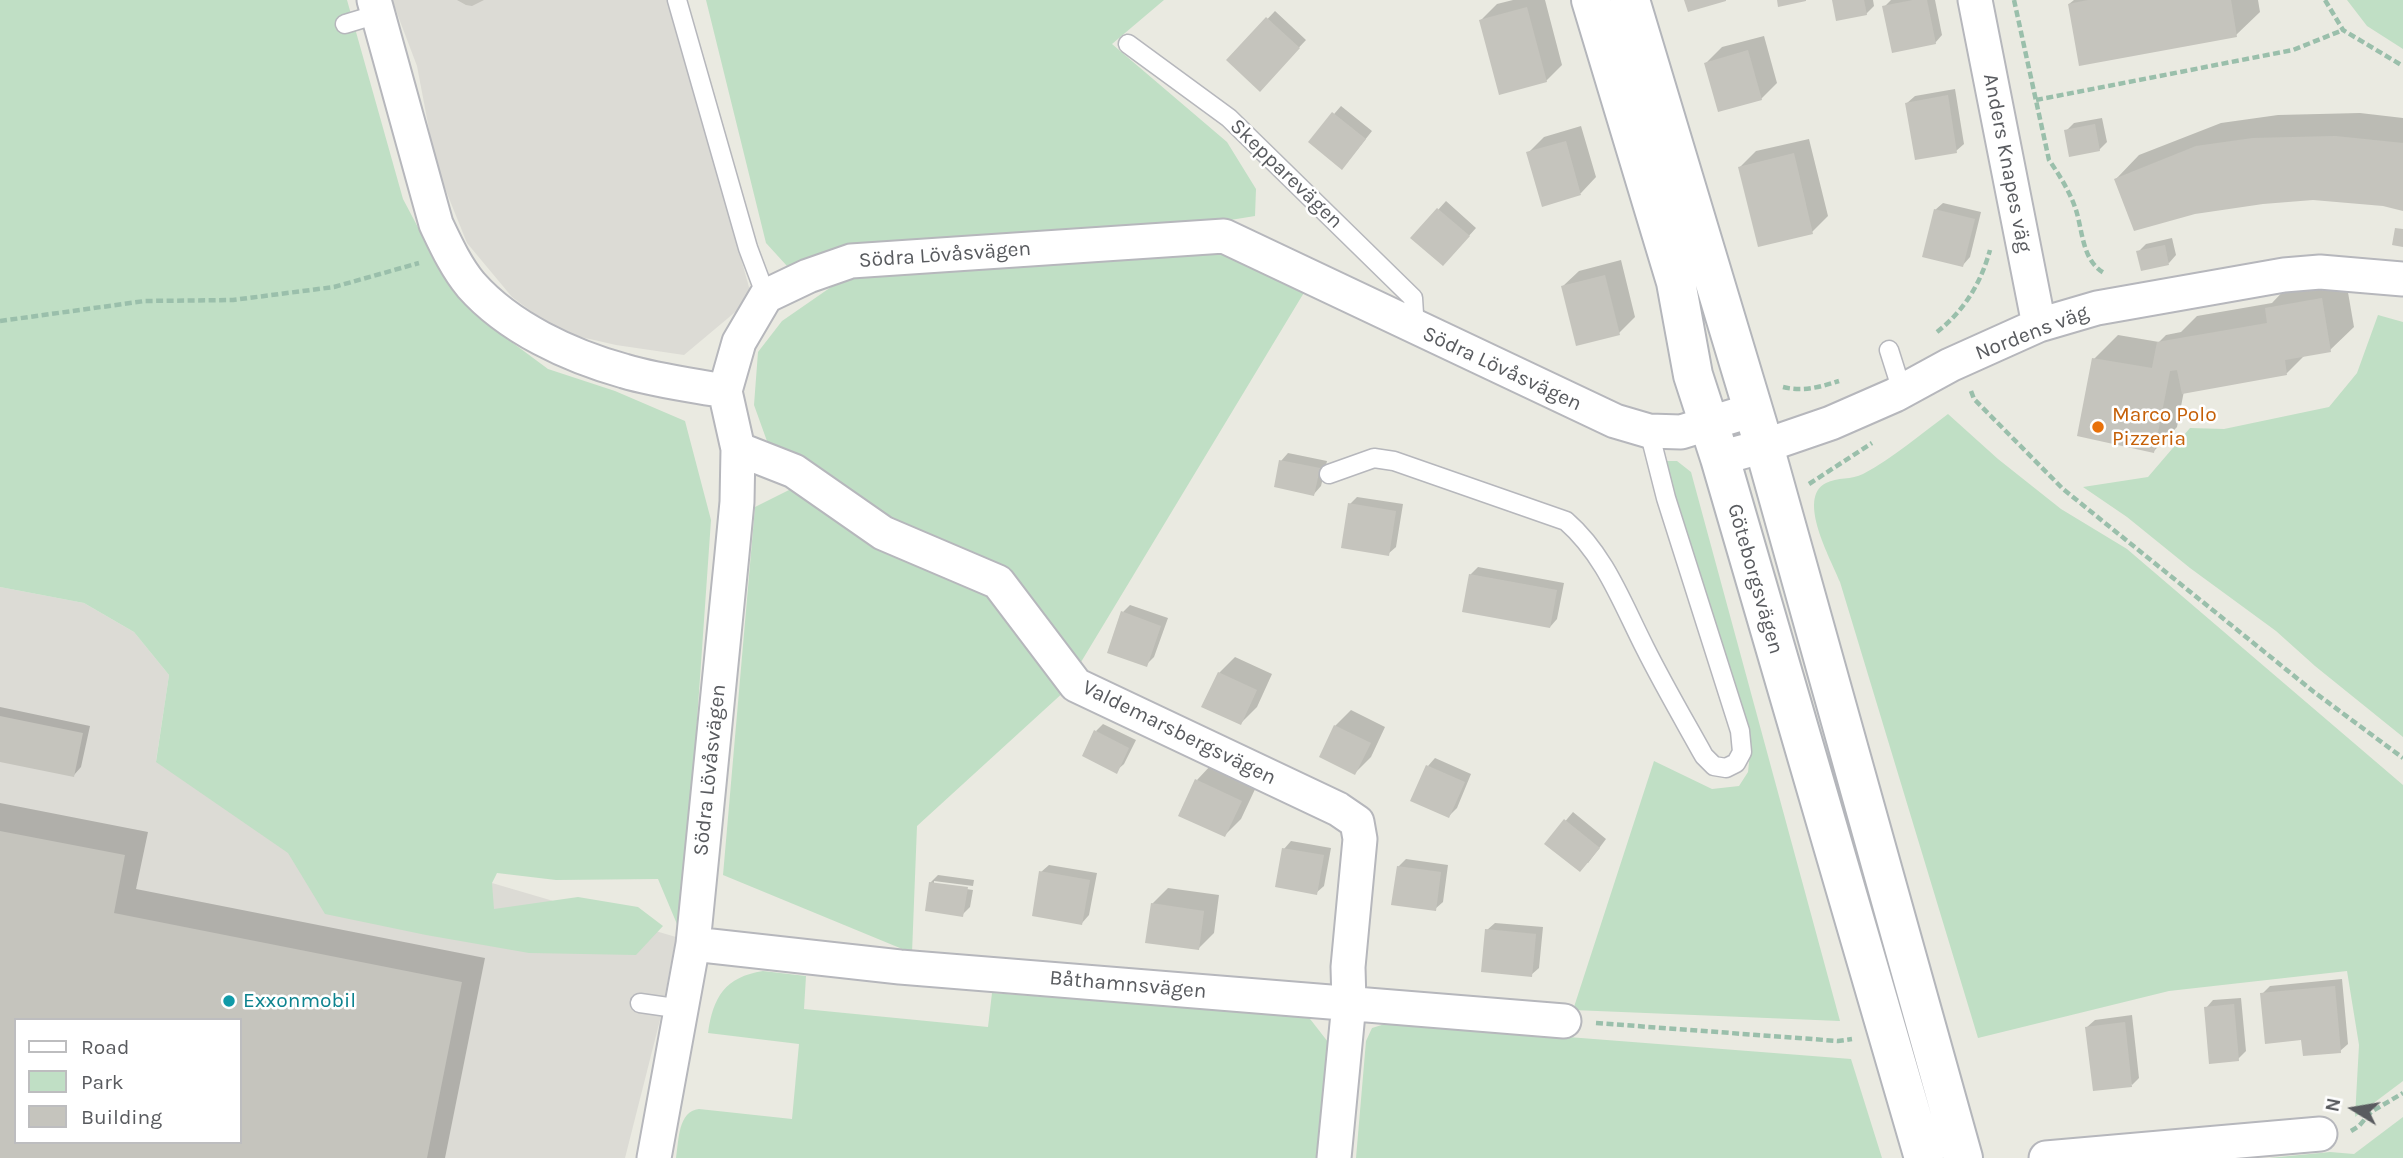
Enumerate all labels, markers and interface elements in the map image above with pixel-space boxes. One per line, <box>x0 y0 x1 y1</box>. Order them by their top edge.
street label: Anders Knapes väg <box>1977 71 2037 255</box>
street label: Skepparevägen <box>1224 114 1348 234</box>
street label: Södra Lövåsvägen <box>858 236 1032 274</box>
street label: Nordens väg <box>1972 300 2092 366</box>
street label: Södra Lövåsvägen <box>1418 321 1586 417</box>
place label: Marco Polo Pizzeria <box>2112 402 2217 452</box>
marker: Marco Polo Pizzeria <box>2090 419 2106 435</box>
street label: Göteborgsvägen <box>1722 501 1788 657</box>
street label: Valdemarsbergsvägen <box>1078 675 1280 791</box>
street label: Södra Lövåsvägen <box>688 683 732 857</box>
street label: Båthamnsvägen <box>1048 966 1208 1004</box>
place label: Exxonmobil <box>243 988 356 1014</box>
marker: Exxonmobil <box>221 993 237 1009</box>
legend <box>14 1018 242 1144</box>
text: Road <box>81 1035 129 1059</box>
text: Park <box>81 1070 124 1094</box>
north arrow <box>2319 1074 2389 1144</box>
text: N <box>2321 1096 2345 1114</box>
text: Building <box>81 1105 162 1129</box>

